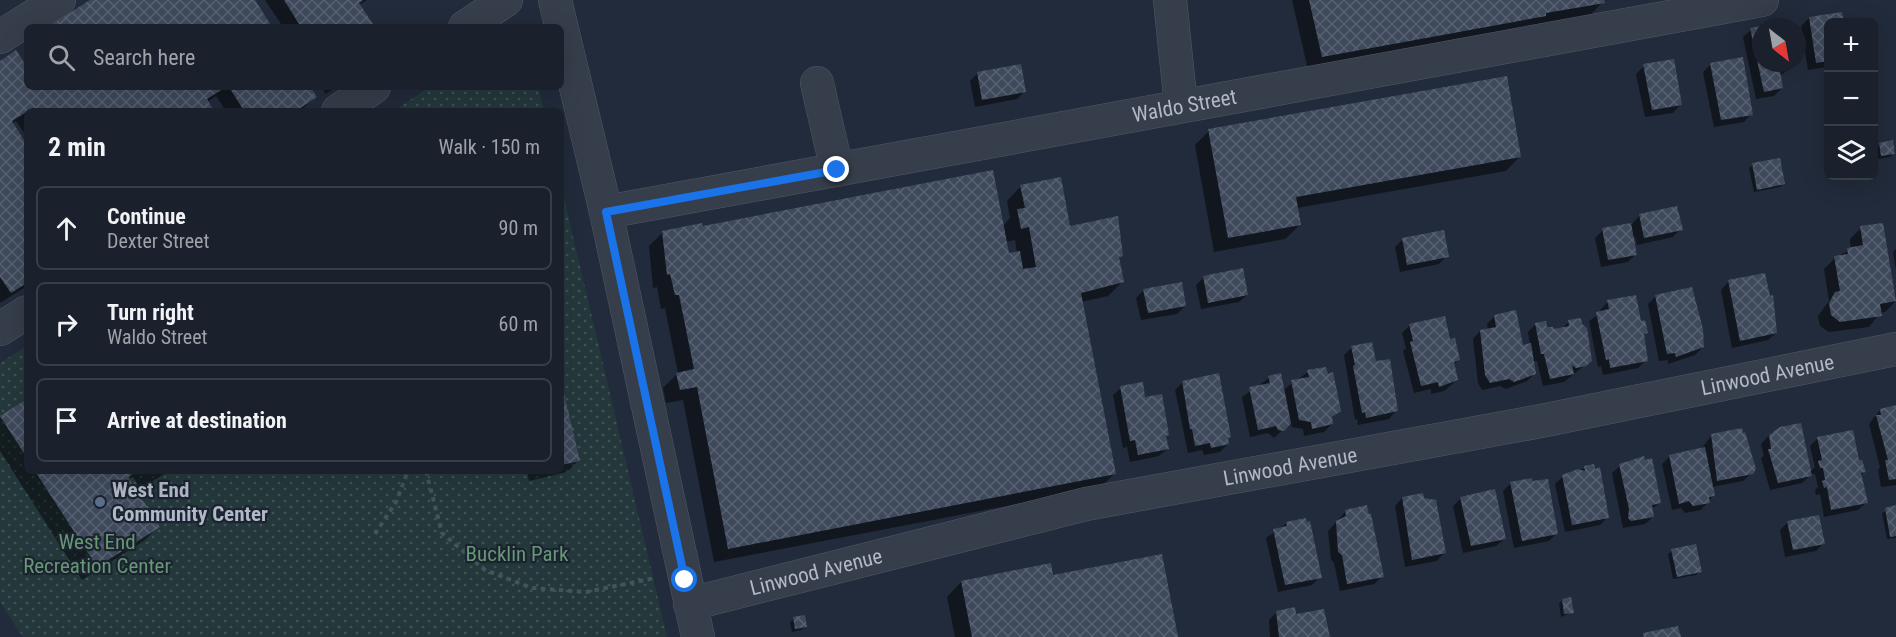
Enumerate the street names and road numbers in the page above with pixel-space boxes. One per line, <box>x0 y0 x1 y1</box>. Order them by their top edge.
street label: Waldo Street <box>1130 85 1238 127</box>
street label: Linwood Avenue <box>1699 350 1836 400</box>
street label: Linwood Avenue <box>1221 443 1359 491</box>
street label: Linwood Avenue <box>747 544 885 600</box>

